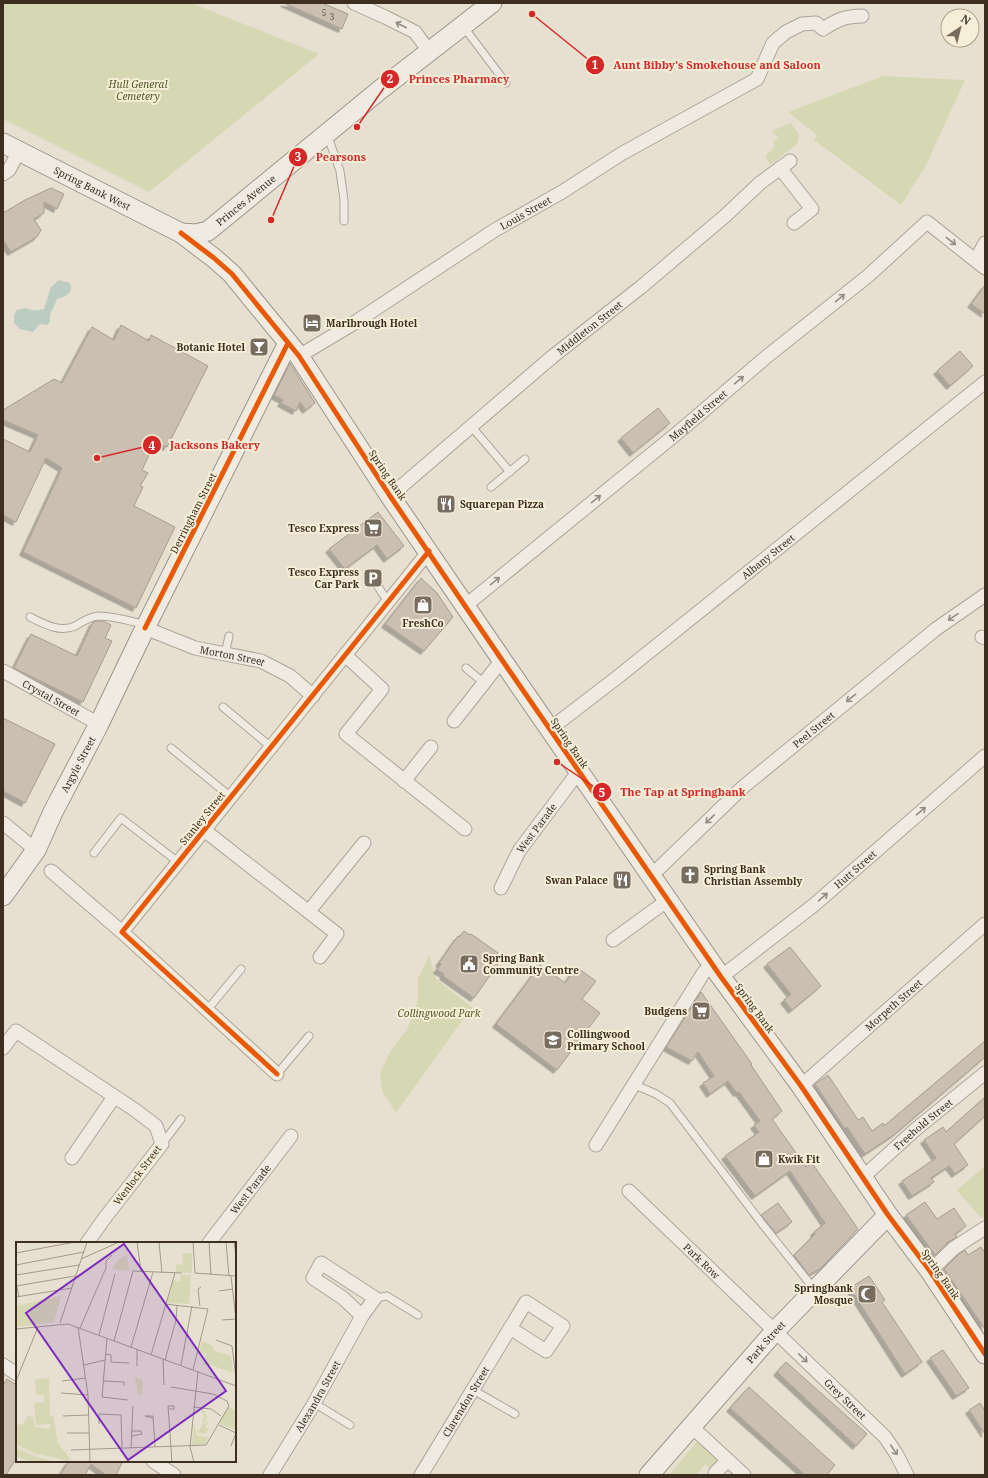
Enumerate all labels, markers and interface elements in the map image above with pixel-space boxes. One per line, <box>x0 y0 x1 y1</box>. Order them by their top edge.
house number: 5 <box>322 7 326 18</box>
north arrow <box>940 8 980 48</box>
house number: 3 <box>330 11 335 22</box>
text: N <box>958 11 974 28</box>
one-way arrow <box>396 21 408 28</box>
callout: Aunt Bibby's Smokehouse and Saloon <box>585 54 829 77</box>
text: 1 <box>592 56 599 73</box>
text: Aunt Bibby's Smokehouse and Saloon <box>613 57 821 72</box>
callout: Princes Pharmacy <box>380 67 517 90</box>
text: 2 <box>387 70 394 87</box>
text: Princes Pharmacy <box>409 71 510 86</box>
park label: Hull General Cemetery <box>108 77 167 103</box>
callout: Pearsons <box>288 145 374 168</box>
text: 3 <box>295 148 302 165</box>
text: Pearsons <box>316 149 366 164</box>
street label: Spring Bank West <box>51 163 133 214</box>
street label: Princes Avenue <box>213 171 278 229</box>
street label: Louis Street <box>497 192 554 233</box>
one-way arrow <box>946 237 957 245</box>
one-way arrow <box>835 294 846 302</box>
street label: Middleton Street <box>554 297 625 358</box>
hotel icon: Marlbrough Hotel <box>301 312 323 334</box>
place label: Marlbrough Hotel <box>326 316 418 330</box>
bar icon: Botanic Hotel <box>248 336 270 358</box>
place label: Botanic Hotel <box>176 340 245 354</box>
one-way arrow <box>734 375 745 384</box>
street label: Mayfield Street <box>666 386 730 444</box>
callout: Jacksons Bakery <box>142 434 268 457</box>
text: 4 <box>149 437 156 454</box>
text: Jacksons Bakery <box>169 437 261 452</box>
street label: Spring Bank <box>366 447 410 503</box>
street label: Derringham Street <box>167 470 220 556</box>
restaurant icon: Squarepan Pizza <box>435 493 457 515</box>
one-way arrow <box>591 494 602 503</box>
place label: Squarepan Pizza <box>460 497 544 511</box>
supermarket icon: Tesco Express <box>362 517 384 539</box>
place label: Tesco Express <box>288 521 359 535</box>
street label: Albany Street <box>738 530 798 582</box>
place label: Tesco Express Car Park <box>288 565 360 591</box>
parking icon: Tesco Express Car Park <box>362 567 384 589</box>
one-way arrow <box>490 576 501 585</box>
shop icon: FreshCo <box>412 594 434 616</box>
one-way arrow <box>947 613 958 621</box>
place label: FreshCo <box>402 616 444 630</box>
street label: Morton Street <box>199 642 268 669</box>
street label: Crystal Street <box>20 676 83 719</box>
one-way arrow <box>846 694 857 703</box>
street label: Peel Street <box>789 708 838 751</box>
street label: Spring Bank <box>548 715 592 771</box>
street label: Argyle Street <box>57 733 99 795</box>
callout: The Tap at Springbank <box>592 781 754 804</box>
text: 5 <box>599 784 606 801</box>
text: The Tap at Springbank <box>620 784 746 799</box>
street label: Stanley Street <box>176 788 228 848</box>
street label: West Parade <box>513 800 560 856</box>
one-way arrow <box>916 806 926 815</box>
one-way arrow <box>705 814 715 824</box>
street label: Hutt Street <box>831 847 880 892</box>
place label: Spring Bank Christian Assembly <box>704 862 802 888</box>
church icon: Spring Bank Christian Assembly <box>679 864 701 886</box>
restaurant icon: Swan Palace <box>611 869 633 891</box>
place label: Swan Palace <box>546 873 608 887</box>
one-way arrow <box>818 892 829 901</box>
place label: Spring Bank Community Centre <box>483 951 579 977</box>
public building icon: Spring Bank Community Centre <box>458 953 480 975</box>
street label: Morpeth Street <box>862 975 925 1034</box>
street label: Spring Bank <box>732 980 778 1036</box>
supermarket icon: Budgens <box>690 1000 712 1022</box>
place label: Budgens <box>644 1004 687 1018</box>
park label: Collingwood Park <box>397 1006 481 1020</box>
place label: Collingwood Primary School <box>567 1027 646 1053</box>
school or university icon: Collingwood Primary School <box>542 1029 564 1051</box>
street label: Freehold Street <box>890 1095 956 1153</box>
street label: Wenlock Street <box>110 1142 164 1208</box>
shop icon: Kwik Fit <box>753 1148 775 1170</box>
place label: Kwik Fit <box>778 1152 820 1166</box>
street label: West Parade <box>227 1161 274 1217</box>
street label: Park Row <box>680 1240 723 1282</box>
inset map <box>16 1242 236 1462</box>
street label: Spring Bank <box>919 1246 964 1302</box>
place label: Springbank Mosque <box>794 1281 854 1307</box>
mosque icon: Springbank Mosque <box>856 1283 878 1305</box>
street label: Park Street <box>743 1317 789 1366</box>
one-way arrow <box>798 1353 808 1362</box>
street label: Alexandra Street <box>291 1357 344 1435</box>
street label: Clarendon Street <box>439 1363 493 1439</box>
street label: Grey Street <box>821 1375 870 1423</box>
one-way arrow <box>890 1444 898 1455</box>

